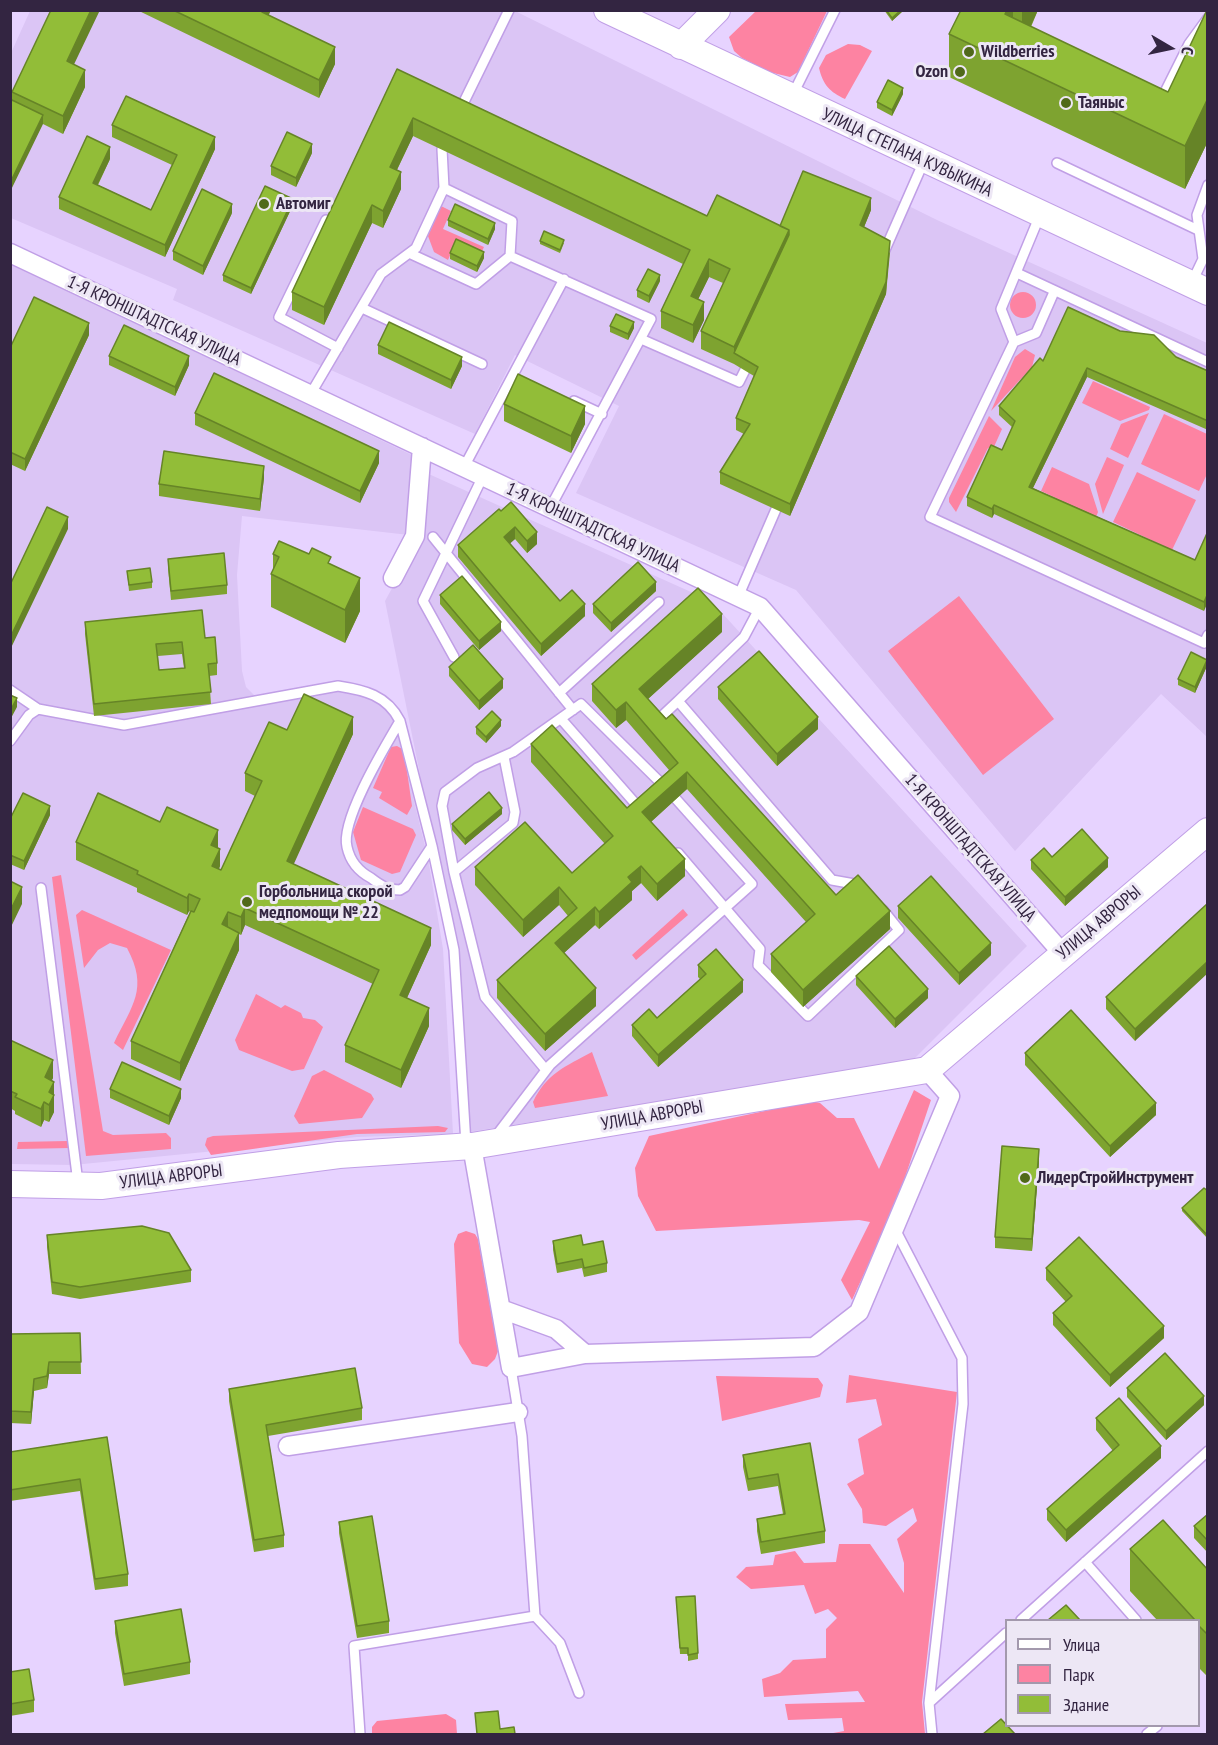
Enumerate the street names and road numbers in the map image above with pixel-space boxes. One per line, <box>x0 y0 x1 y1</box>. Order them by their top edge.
street label: УЛИЦА СТЕПАНА КУВЫКИНА <box>818 104 996 202</box>
street label: 1-Я КРОНШТАДТСКАЯ УЛИЦА <box>64 271 244 371</box>
street label: 1-Я КРОНШТАДТСКАЯ УЛИЦА <box>503 478 683 578</box>
street label: 1-Я КРОНШТАДТСКАЯ УЛИЦА <box>900 770 1040 926</box>
street label: УЛИЦА АВРОРЫ <box>1053 882 1145 964</box>
street label: УЛИЦА АВРОРЫ <box>599 1096 705 1136</box>
street label: УЛИЦА АВРОРЫ <box>119 1160 223 1194</box>

